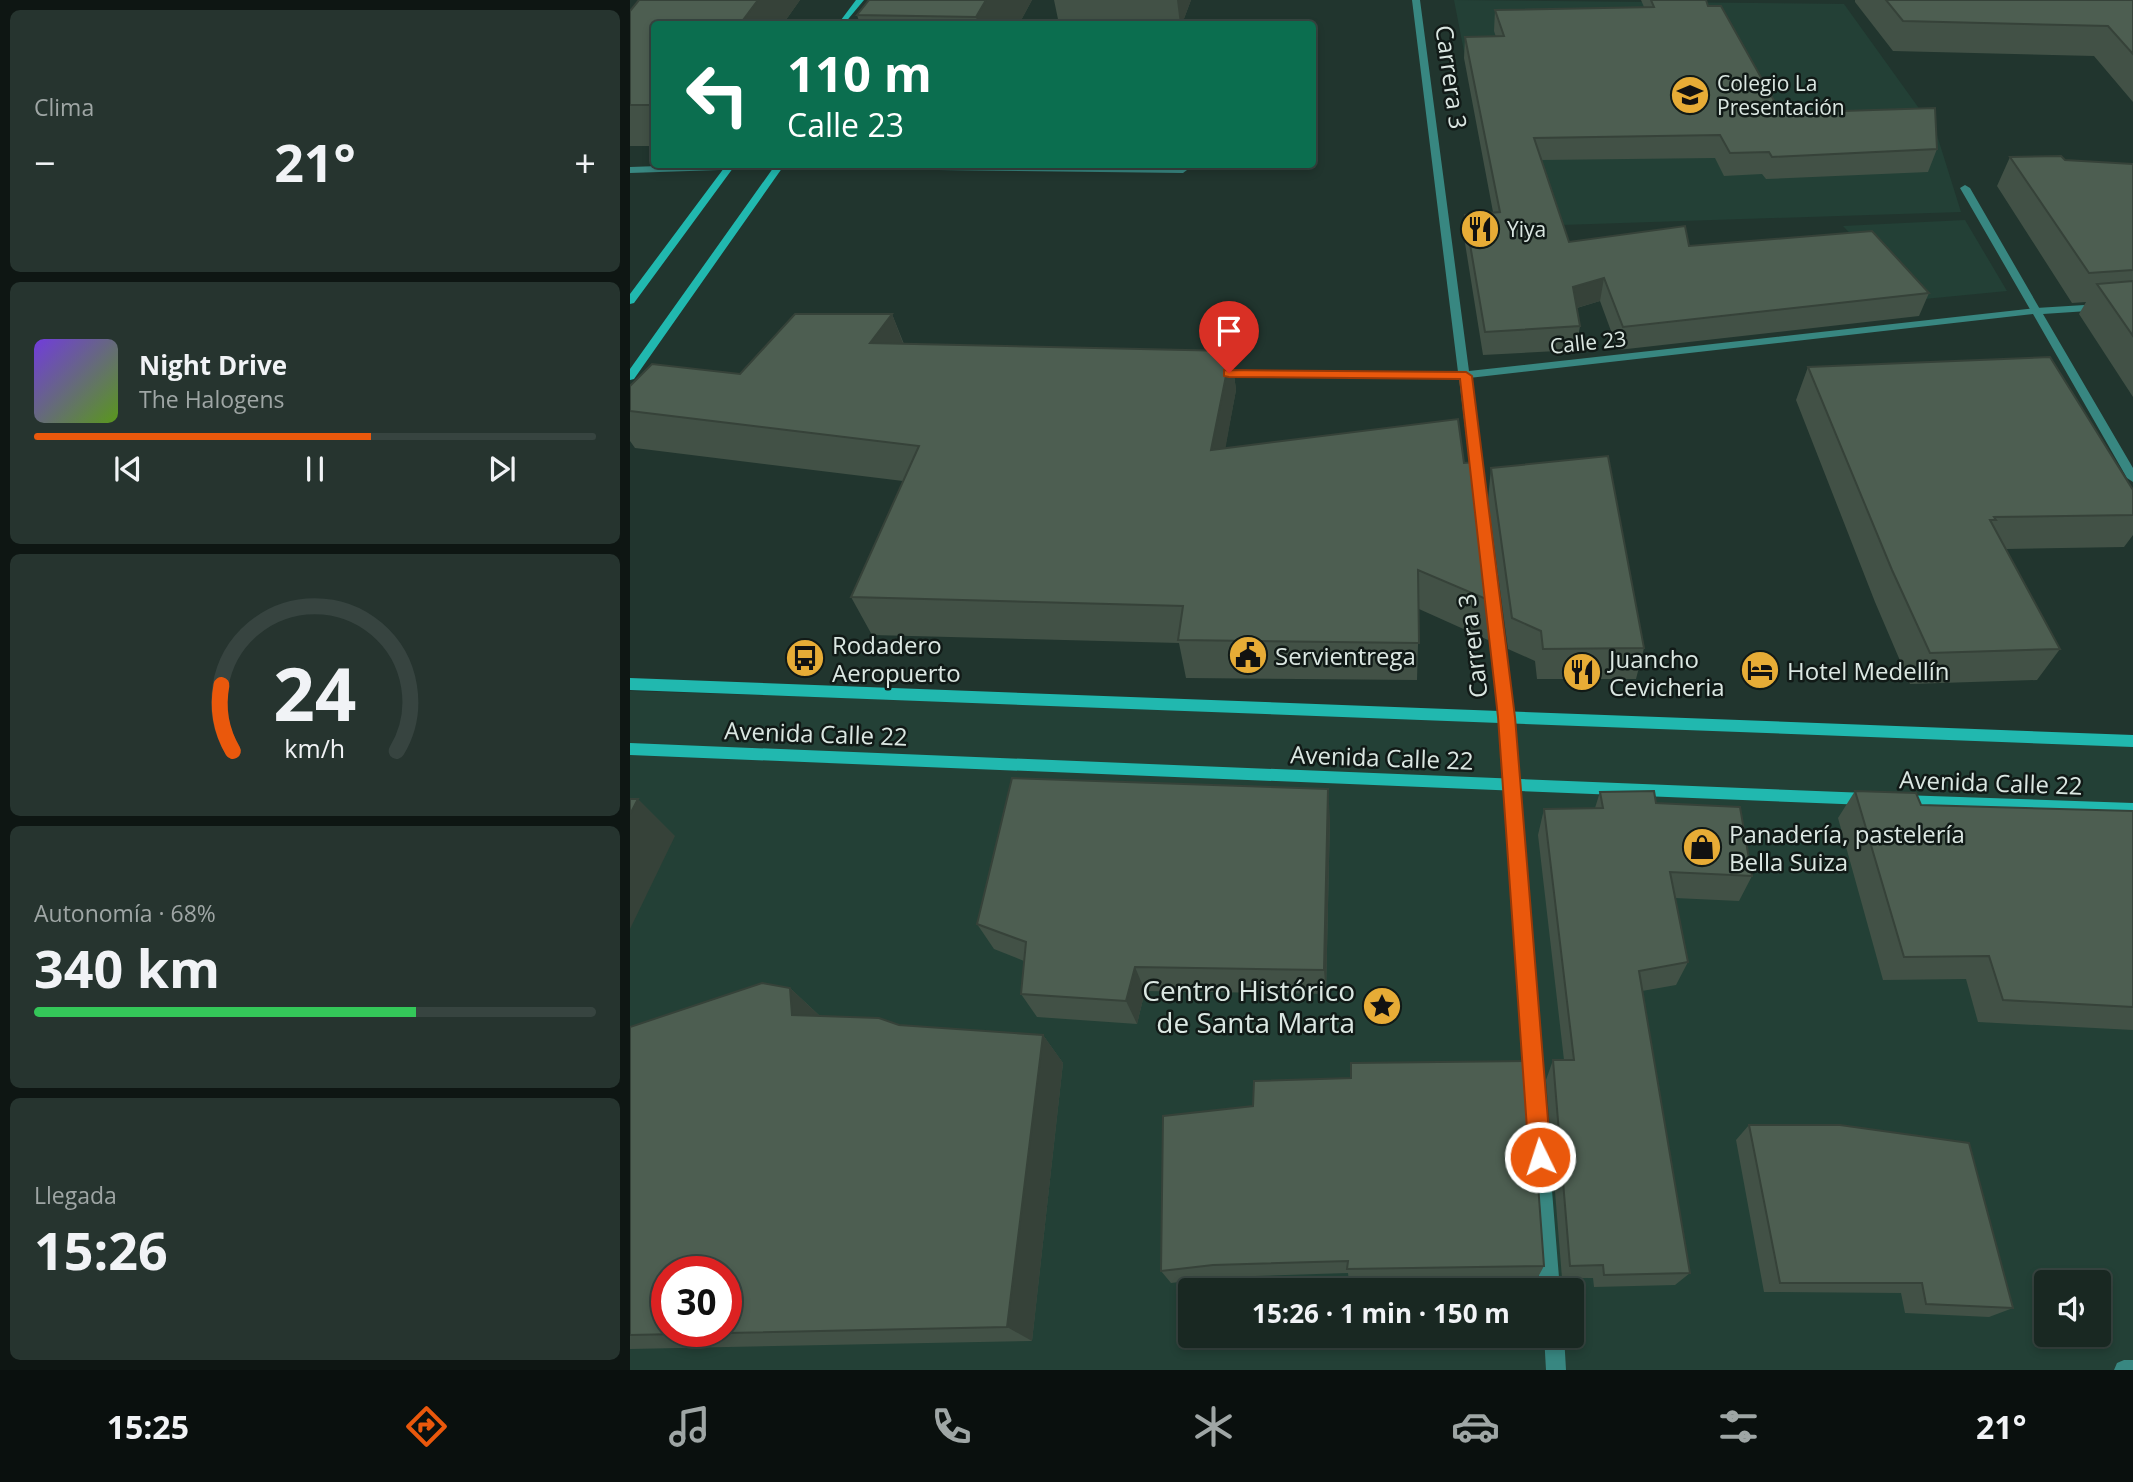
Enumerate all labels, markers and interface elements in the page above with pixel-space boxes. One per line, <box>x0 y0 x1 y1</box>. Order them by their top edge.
street label: Carrera 3 <box>1428 23 1476 131</box>
text: 110 m <box>787 40 932 106</box>
icon: left <box>672 49 763 140</box>
place label: Colegio La Presentación <box>1717 69 1845 121</box>
school or university icon: Colegio La Presentación <box>1669 74 1711 116</box>
text: Clima <box>34 91 94 123</box>
text: Calle 23 <box>787 103 904 146</box>
text: 21° <box>274 126 356 197</box>
text: − <box>34 136 56 188</box>
text: + <box>574 136 596 188</box>
restaurant icon: Yiya <box>1459 208 1501 250</box>
place label: Yiya <box>1507 215 1546 243</box>
pin <box>1199 301 1259 373</box>
icon: arrive <box>1210 312 1248 350</box>
street label: Calle 23 <box>1548 324 1628 360</box>
text: Night Drive <box>139 347 287 383</box>
text: The Halogens <box>139 383 285 415</box>
icon: previous <box>109 450 147 488</box>
icon: pause <box>296 450 334 488</box>
icon: next <box>483 450 521 488</box>
street label: Carrera 3 <box>1449 592 1495 700</box>
place label: Rodadero Aeropuerto <box>832 628 961 689</box>
public building icon: Servientrega <box>1227 634 1269 676</box>
bus stop icon: Rodadero Aeropuerto <box>784 637 826 679</box>
place label: Servientrega <box>1275 639 1416 672</box>
place label: Juancho Cevicheria <box>1607 642 1725 703</box>
text: 24 <box>273 643 357 742</box>
hotel icon: Hotel Medellín <box>1739 649 1781 691</box>
restaurant icon: Juancho Cevicheria <box>1561 651 1603 693</box>
place label: Hotel Medellín <box>1787 654 1950 687</box>
street label: Avenida Calle 22 <box>724 713 908 753</box>
text: km/h <box>285 731 345 765</box>
street label: Avenida Calle 22 <box>1290 737 1474 777</box>
street label: Avenida Calle 22 <box>1899 762 2083 802</box>
place label: Panadería, pastelería Bella Suiza <box>1729 817 1965 878</box>
shop icon: Panadería, pastelería Bella Suiza <box>1681 826 1723 868</box>
text: Autonomía · 68% <box>34 897 216 929</box>
text: 340 km <box>34 932 220 1003</box>
place label: Centro Histórico de Santa Marta <box>1142 971 1355 1041</box>
place icon: Centro Histórico de Santa Marta <box>1361 985 1403 1027</box>
position arrow <box>1503 1120 1577 1194</box>
text: Llegada <box>34 1179 117 1211</box>
text: 15:26 <box>34 1214 168 1285</box>
speed limit sign: 30 <box>651 1256 742 1347</box>
map controls <box>2034 1270 2111 1347</box>
button: sound <box>2034 1270 2111 1347</box>
text: 15:26 · 1 min · 150 m <box>1252 1295 1510 1331</box>
icon: directions <box>402 1402 451 1451</box>
icon: music <box>665 1402 714 1451</box>
icon: phone <box>927 1402 976 1451</box>
icon: climate <box>1189 1402 1238 1451</box>
icon: car <box>1451 1402 1500 1451</box>
icon: filters <box>1714 1402 1763 1451</box>
text: 15:25 <box>107 1405 189 1448</box>
text: 21° <box>1976 1405 2026 1448</box>

